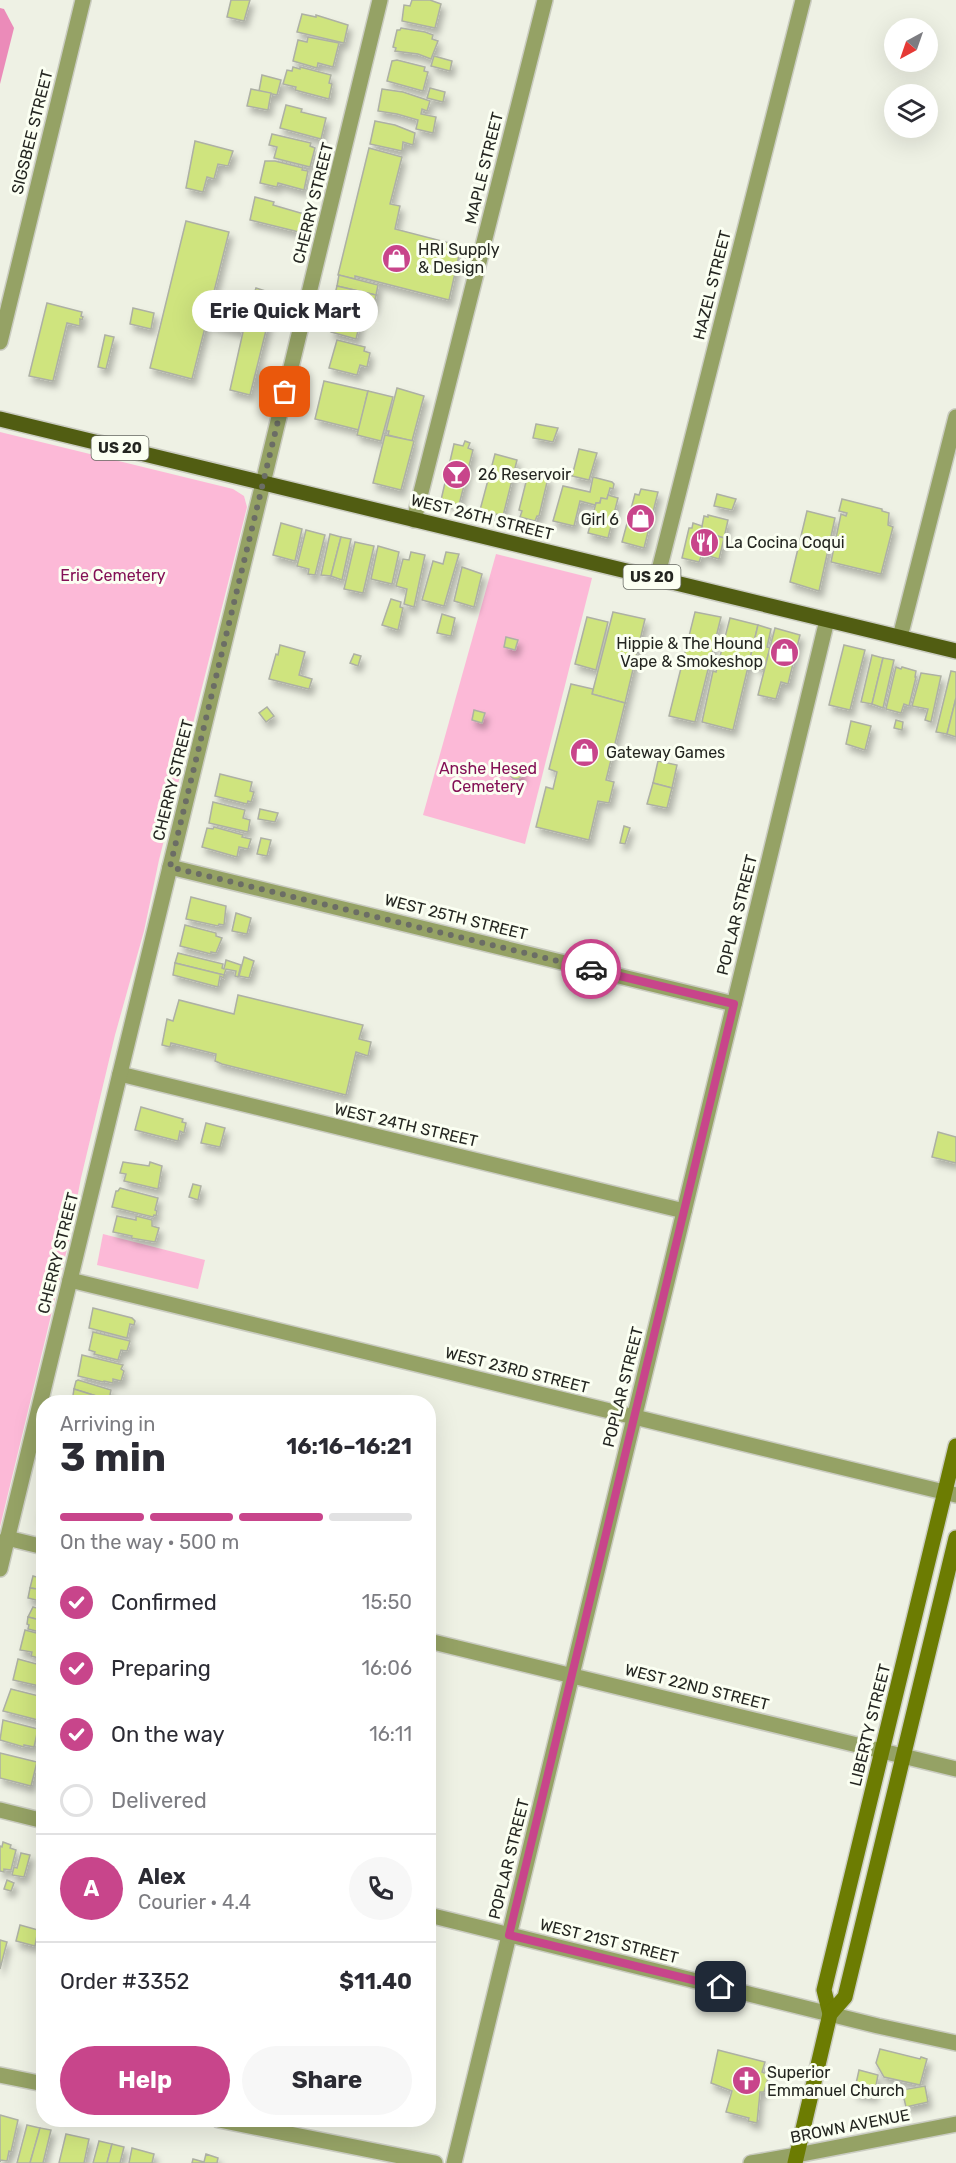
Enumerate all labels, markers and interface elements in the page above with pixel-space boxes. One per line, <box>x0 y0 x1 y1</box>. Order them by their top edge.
north arrow <box>884 18 938 72</box>
map controls <box>884 18 938 138</box>
street label: SIGSBEE STREET <box>7 68 57 196</box>
button: layers <box>884 84 938 138</box>
street label: MAPLE STREET <box>461 110 507 226</box>
street label: CHERRY STREET <box>289 140 337 266</box>
street label: HAZEL STREET <box>689 228 735 342</box>
place label: HRI Supply & Design <box>418 240 500 277</box>
shop icon: HRI Supply & Design <box>381 242 413 274</box>
callout: Erie Quick Mart <box>192 290 378 332</box>
text: Erie Quick Mart <box>210 299 360 323</box>
pin <box>259 366 310 417</box>
icon: bag <box>268 375 301 408</box>
road number: US 20 <box>92 436 148 460</box>
bar icon: 26 Reservoir <box>441 458 473 490</box>
place label: 26 Reservoir <box>478 465 571 484</box>
street label: WEST 26TH STREET <box>409 490 555 544</box>
shop icon: Girl 6 <box>624 503 656 535</box>
place label: Girl 6 <box>581 510 619 529</box>
restaurant icon: La Cocina Coqui <box>688 526 720 558</box>
place label: La Cocina Coqui <box>725 533 845 552</box>
road number: US 20 <box>624 565 680 589</box>
park label: Erie Cemetery <box>60 566 166 585</box>
place label: Hippie & The Hound Vape & Smokeshop <box>616 634 763 671</box>
shop icon: Hippie & The Hound Vape & Smokeshop <box>768 636 800 668</box>
street label: CHERRY STREET <box>149 717 197 843</box>
shop icon: Gateway Games <box>569 736 601 768</box>
place label: Gateway Games <box>606 743 725 762</box>
park label: Anshe Hesed Cemetery <box>439 759 537 796</box>
street label: POPLAR STREET <box>713 853 761 977</box>
street label: WEST 25TH STREET <box>382 890 530 944</box>
courier <box>561 939 621 999</box>
icon: car <box>575 953 608 986</box>
street label: WEST 24TH STREET <box>332 1099 480 1151</box>
street label: CHERRY STREET <box>34 1190 82 1316</box>
street label: POPLAR STREET <box>599 1325 647 1449</box>
street label: WEST 23RD STREET <box>443 1343 591 1397</box>
text: Arriving in <box>60 1412 155 1436</box>
text: 16:16–16:21 <box>286 1433 412 1460</box>
text: 3 min <box>60 1435 166 1481</box>
text: On the way · 500 m <box>60 1530 239 1554</box>
icon: check <box>60 1586 93 1619</box>
text: Confirmed <box>111 1589 217 1616</box>
text: 15:50 <box>362 1590 412 1614</box>
icon: check <box>60 1652 93 1685</box>
text: Preparing <box>111 1655 211 1682</box>
text: 16:06 <box>362 1656 412 1680</box>
street label: WEST 22ND STREET <box>623 1660 771 1714</box>
street label: LIBERTY STREET <box>846 1662 894 1788</box>
icon: check <box>60 1718 93 1751</box>
text: On the way <box>111 1721 225 1748</box>
text: 16:11 <box>369 1722 412 1746</box>
text: Delivered <box>111 1787 207 1814</box>
street label: POPLAR STREET <box>485 1797 533 1921</box>
button: phone <box>349 1857 412 1920</box>
text: Alex <box>138 1863 186 1890</box>
text: A <box>84 1875 99 1902</box>
text: Courier · 4.4 <box>138 1890 251 1914</box>
street label: WEST 21ST STREET <box>538 1915 680 1967</box>
pin <box>695 1961 746 2012</box>
text: Order #3352 <box>60 1968 189 1995</box>
text: $11.40 <box>339 1968 412 1995</box>
icon: home <box>704 1970 737 2003</box>
button: Help <box>60 2046 230 2115</box>
button: Share <box>242 2046 412 2115</box>
place label: Superior Emmanuel Church <box>767 2063 905 2100</box>
church icon: Superior Emmanuel Church <box>730 2065 762 2097</box>
street label: BROWN AVENUE <box>789 2105 911 2147</box>

